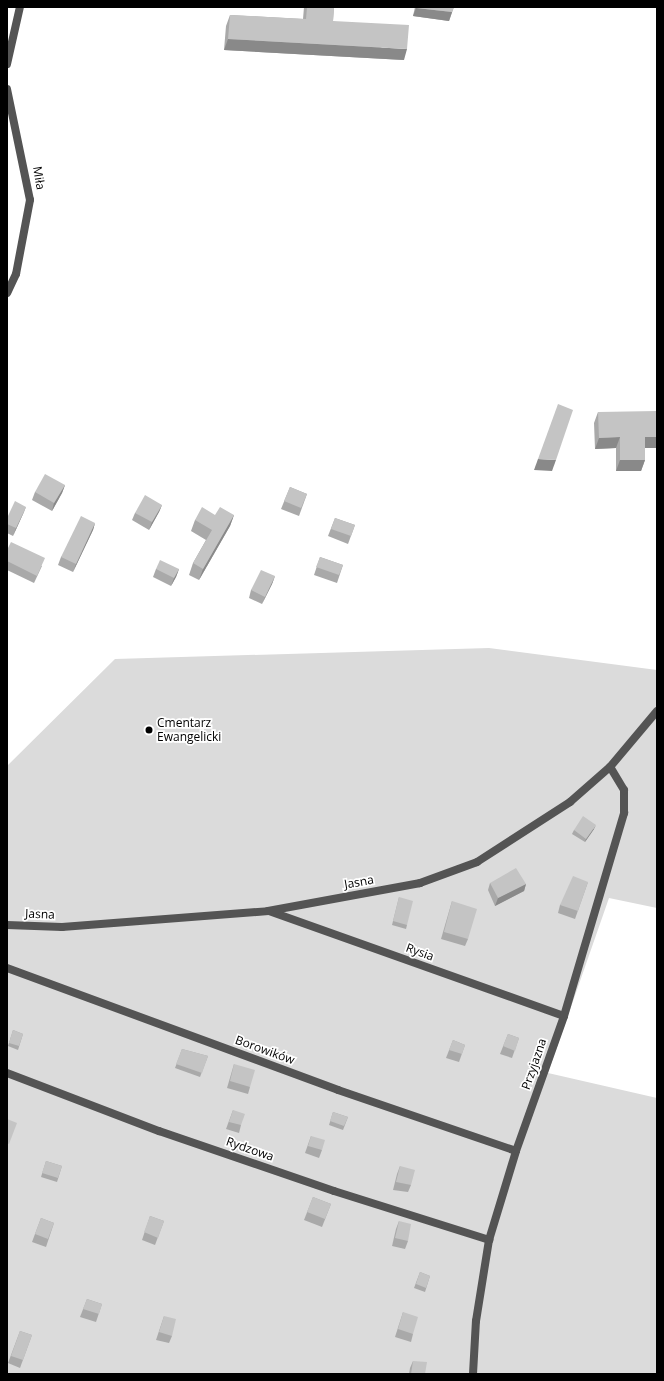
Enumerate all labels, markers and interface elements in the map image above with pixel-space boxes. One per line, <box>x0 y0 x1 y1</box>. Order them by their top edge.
street label: Miła <box>30 165 48 191</box>
place label: Cmentarz Ewangelicki <box>157 716 221 744</box>
marker: Cmentarz Ewangelicki <box>144 725 154 735</box>
street label: Jasna <box>343 872 375 892</box>
street label: Jasna <box>25 906 55 922</box>
street label: Rysia <box>404 940 436 964</box>
street label: Borowików <box>233 1033 297 1067</box>
street label: Przyjazna <box>519 1037 549 1091</box>
street label: Rydzowa <box>224 1134 276 1164</box>

